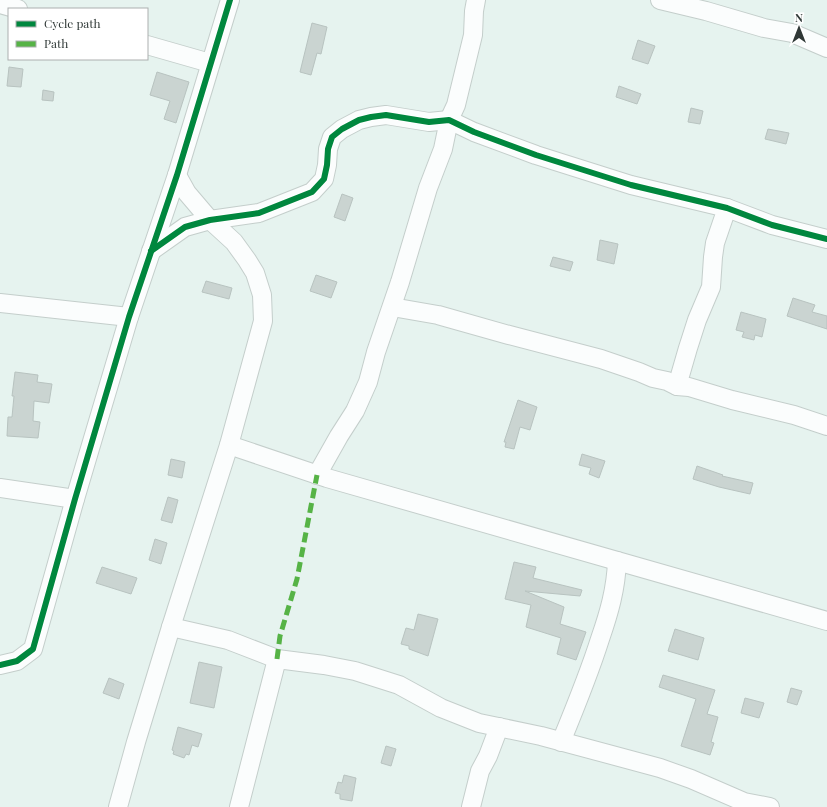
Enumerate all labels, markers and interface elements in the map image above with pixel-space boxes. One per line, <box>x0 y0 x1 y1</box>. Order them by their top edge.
legend <box>8 8 148 60</box>
north arrow <box>779 8 819 48</box>
text: N <box>795 10 803 25</box>
text: Cycle path <box>44 15 101 31</box>
text: Path <box>44 35 68 51</box>

